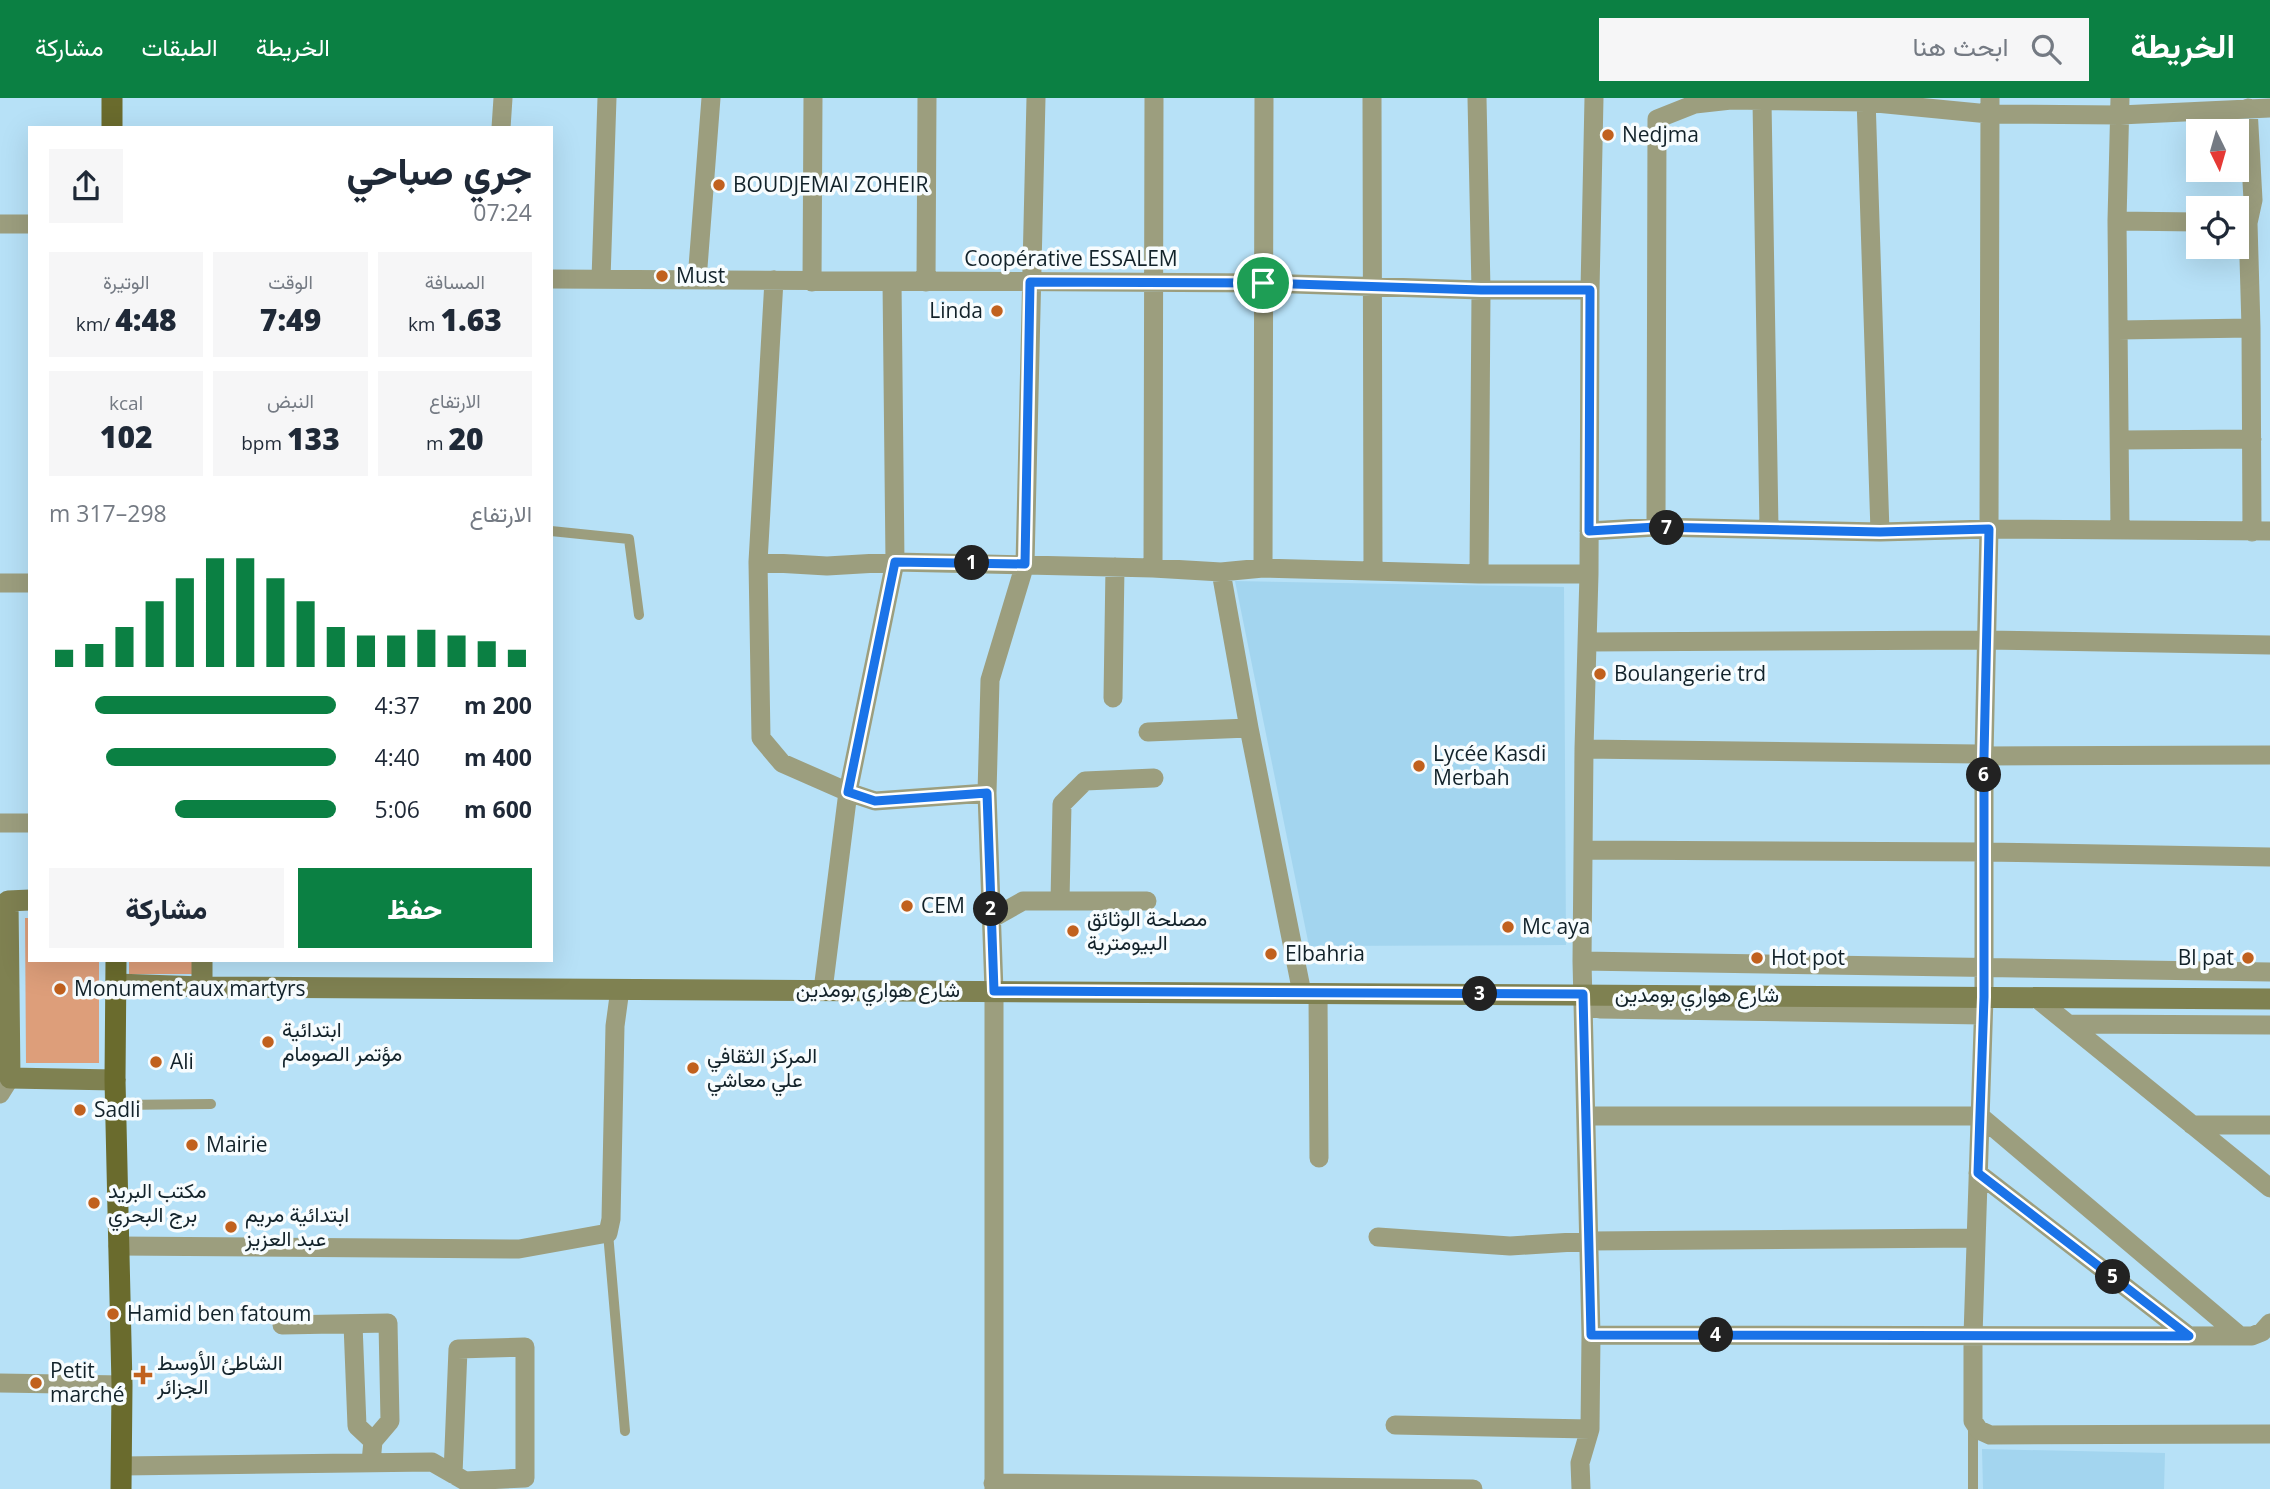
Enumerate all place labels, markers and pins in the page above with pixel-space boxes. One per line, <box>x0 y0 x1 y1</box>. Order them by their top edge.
place label: Nedjma <box>1622 120 1699 148</box>
marker: Nedjma <box>1600 127 1616 143</box>
place label: BOUDJEMAI ZOHEIR <box>733 170 929 198</box>
marker: BOUDJEMAI ZOHEIR <box>711 177 727 193</box>
pin <box>1233 253 1293 313</box>
place label: Must <box>676 261 725 289</box>
marker: Must <box>654 268 670 284</box>
place label: Linda <box>929 296 983 324</box>
marker: Linda <box>989 303 1005 319</box>
pin: 7 <box>1650 510 1684 546</box>
pin: 1 <box>954 546 990 580</box>
place label: Boulangerie trd <box>1614 659 1766 687</box>
marker: Boulangerie trd <box>1592 666 1608 682</box>
place label: Lycée Kasdi Merbah <box>1433 739 1546 791</box>
marker: Lycée Kasdi Merbah <box>1411 758 1427 774</box>
pin: 6 <box>1966 758 2002 792</box>
place label: CEM <box>921 891 965 919</box>
pin: 2 <box>974 892 1009 926</box>
marker: CEM <box>899 898 915 914</box>
place label: مصلحة الوثائق البيومترية <box>1087 904 1207 956</box>
place label: Mc aya <box>1522 912 1590 940</box>
marker: Mc aya <box>1500 919 1516 935</box>
marker: مصلحة الوثائق البيومترية <box>1065 923 1081 939</box>
place label: Elbahria <box>1285 939 1365 967</box>
place label: Hot pot <box>1771 943 1845 971</box>
place label: Bl pat <box>2178 943 2234 971</box>
marker: Elbahria <box>1263 946 1279 962</box>
marker: Hot pot <box>1749 950 1765 966</box>
marker: Bl pat <box>2240 950 2256 966</box>
place label: Monument aux martyrs <box>74 974 306 1002</box>
pin: 3 <box>1462 976 1498 1012</box>
marker: Monument aux martyrs <box>52 981 68 997</box>
place label: ابتدائية مؤتمر الصومام <box>282 1015 402 1068</box>
marker: ابتدائية مؤتمر الصومام <box>260 1034 276 1050</box>
place label: المركز الثقافي علي معاشي <box>707 1041 817 1097</box>
place label: Ali <box>170 1047 194 1075</box>
marker: Ali <box>148 1054 164 1070</box>
marker: المركز الثقافي علي معاشي <box>685 1060 701 1076</box>
place label: Sadli <box>94 1095 141 1123</box>
marker: Sadli <box>72 1102 88 1118</box>
place label: Mairie <box>206 1130 268 1158</box>
marker: Mairie <box>184 1137 200 1153</box>
place label: مكتب البريد برج البحري <box>108 1176 206 1232</box>
marker: مكتب البريد برج البحري <box>86 1195 102 1211</box>
place label: ابتدائية مريم عبد العزيز <box>244 1200 349 1252</box>
marker: ابتدائية مريم عبد العزيز <box>223 1219 239 1235</box>
pin: 5 <box>2096 1260 2130 1294</box>
place label: Hamid ben fatoum <box>127 1299 311 1327</box>
marker: Hamid ben fatoum <box>105 1306 121 1322</box>
pin: 4 <box>1698 1318 1734 1352</box>
place label: الشاطئ الأوسط الجزائر <box>156 1348 283 1400</box>
place label: Petit marché <box>50 1356 124 1408</box>
marker: الشاطئ الأوسط الجزائر <box>135 1367 151 1383</box>
marker: Petit marché <box>28 1375 44 1391</box>

